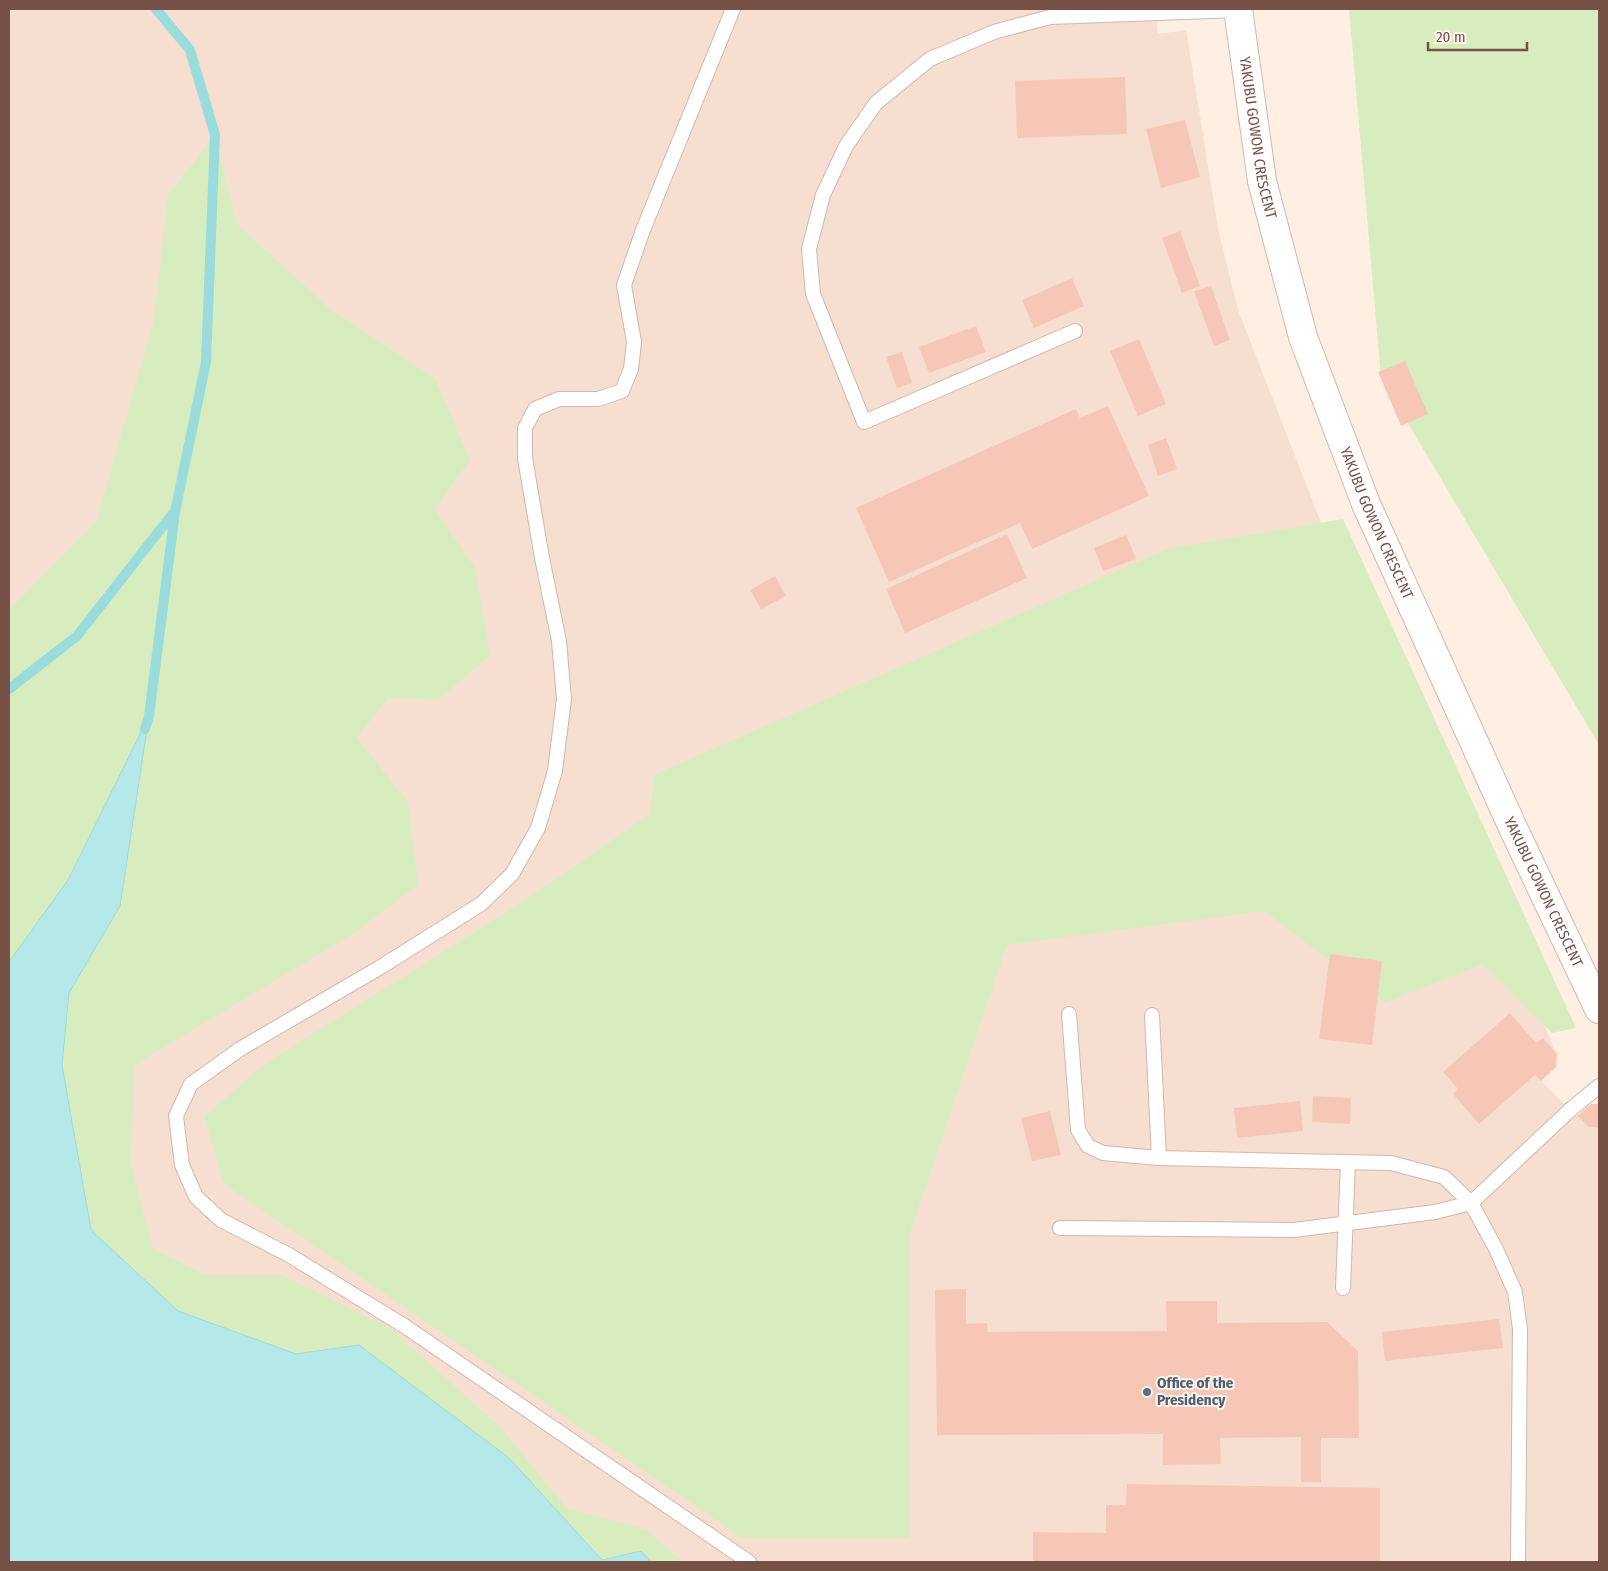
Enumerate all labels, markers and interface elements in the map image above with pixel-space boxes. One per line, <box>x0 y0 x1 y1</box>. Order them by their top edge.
scale bar <box>1428 20 1527 52</box>
text: 20 m <box>1436 28 1466 46</box>
street label: YAKUBU GOWON CRESCENT <box>1236 55 1280 220</box>
street label: YAKUBU GOWON CRESCENT <box>1336 444 1417 602</box>
street label: YAKUBU GOWON CRESCENT <box>1500 814 1587 970</box>
place label: Office of the Presidency <box>1157 1374 1234 1409</box>
marker: Office of the Presidency <box>1141 1386 1153 1398</box>

